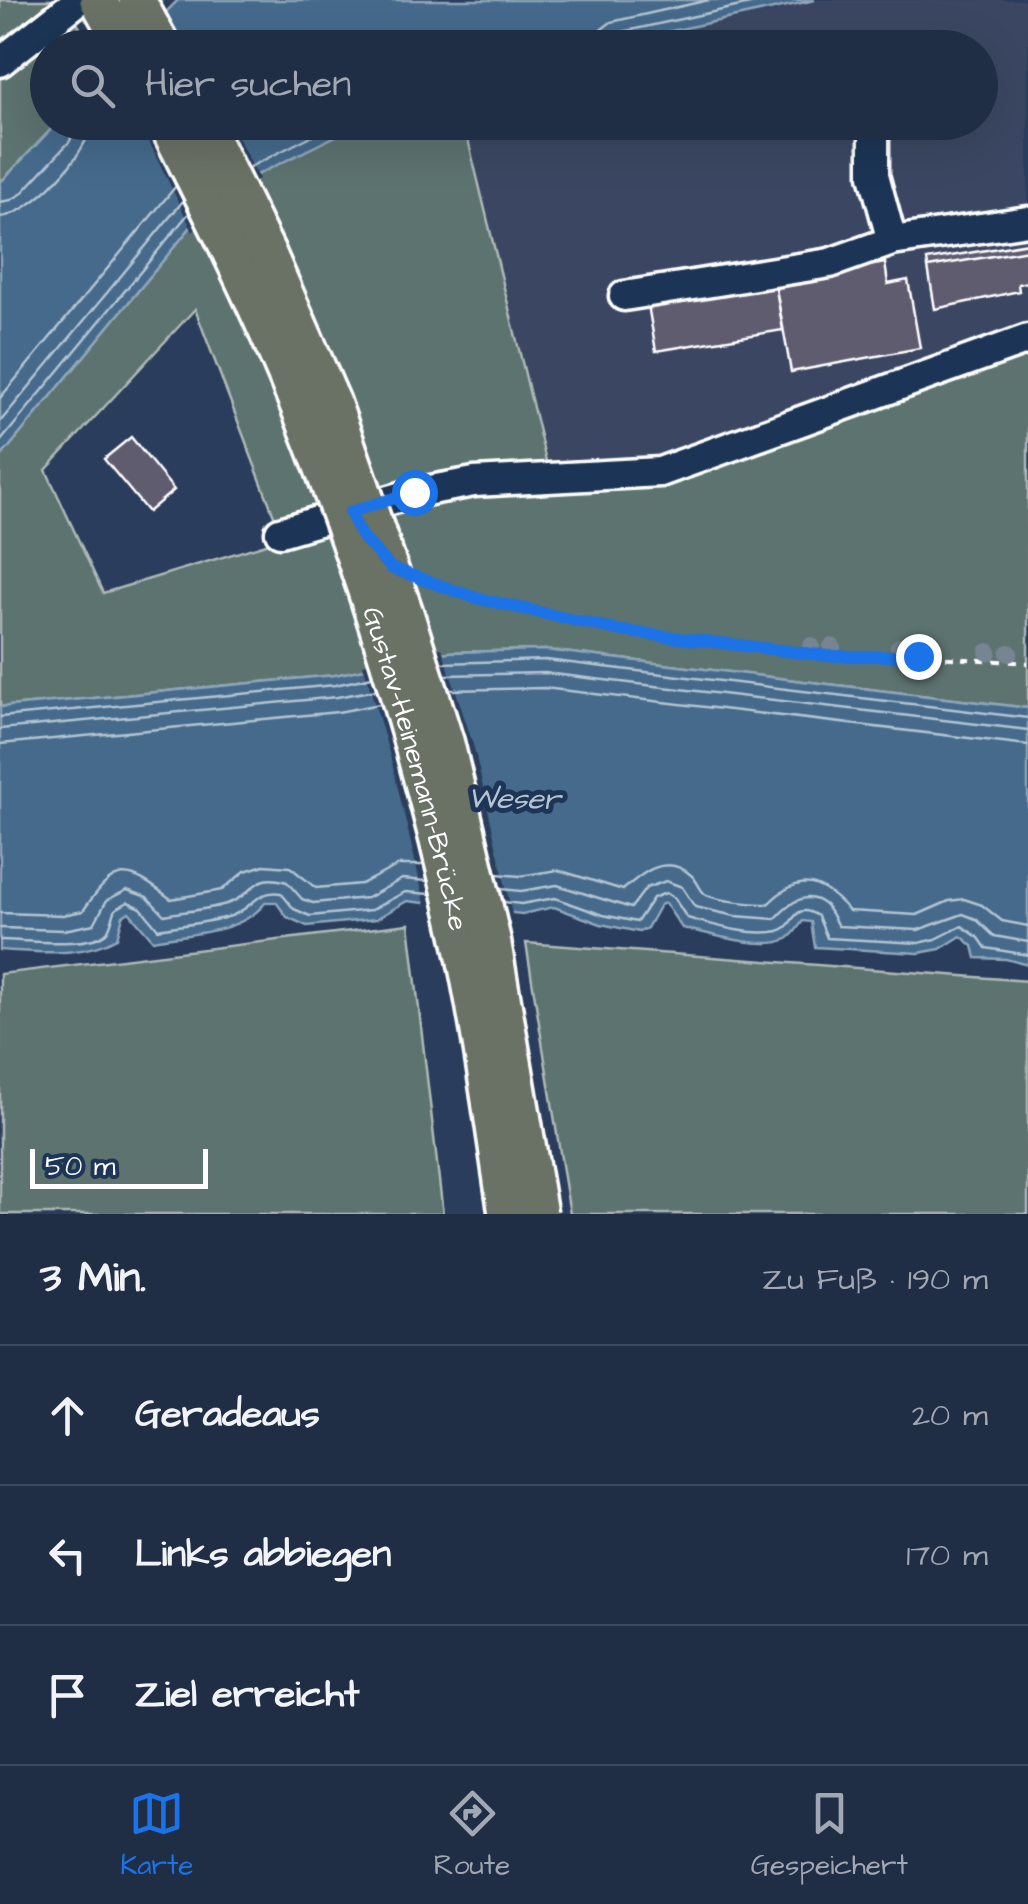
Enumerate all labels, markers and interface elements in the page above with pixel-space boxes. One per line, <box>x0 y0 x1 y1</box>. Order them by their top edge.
search box <box>30 30 998 140</box>
icon: search <box>65 58 120 113</box>
text: Hier suchen <box>145 59 351 111</box>
route start <box>392 470 438 516</box>
street label: Gustav-Heinemann-Brücke <box>353 602 478 934</box>
route end <box>896 634 942 680</box>
water label: Weser <box>467 777 564 821</box>
scale bar <box>30 1144 208 1188</box>
text: 50 m <box>45 1147 116 1186</box>
text: 3 Min. <box>40 1250 146 1308</box>
text: Zu Fuß · 190 m <box>762 1257 988 1302</box>
icon: ahead <box>40 1388 95 1443</box>
text: Geradeaus <box>135 1389 320 1441</box>
text: 20 m <box>912 1393 988 1438</box>
icon: left <box>40 1528 95 1583</box>
text: Links abbiegen <box>135 1529 391 1581</box>
text: 170 m <box>906 1533 988 1578</box>
icon: arrive <box>40 1668 95 1723</box>
text: Ziel erreicht <box>135 1669 359 1721</box>
tab: Karte <box>120 1786 193 1885</box>
tab: Route <box>434 1786 510 1885</box>
tab: Gespeichert <box>751 1786 908 1885</box>

